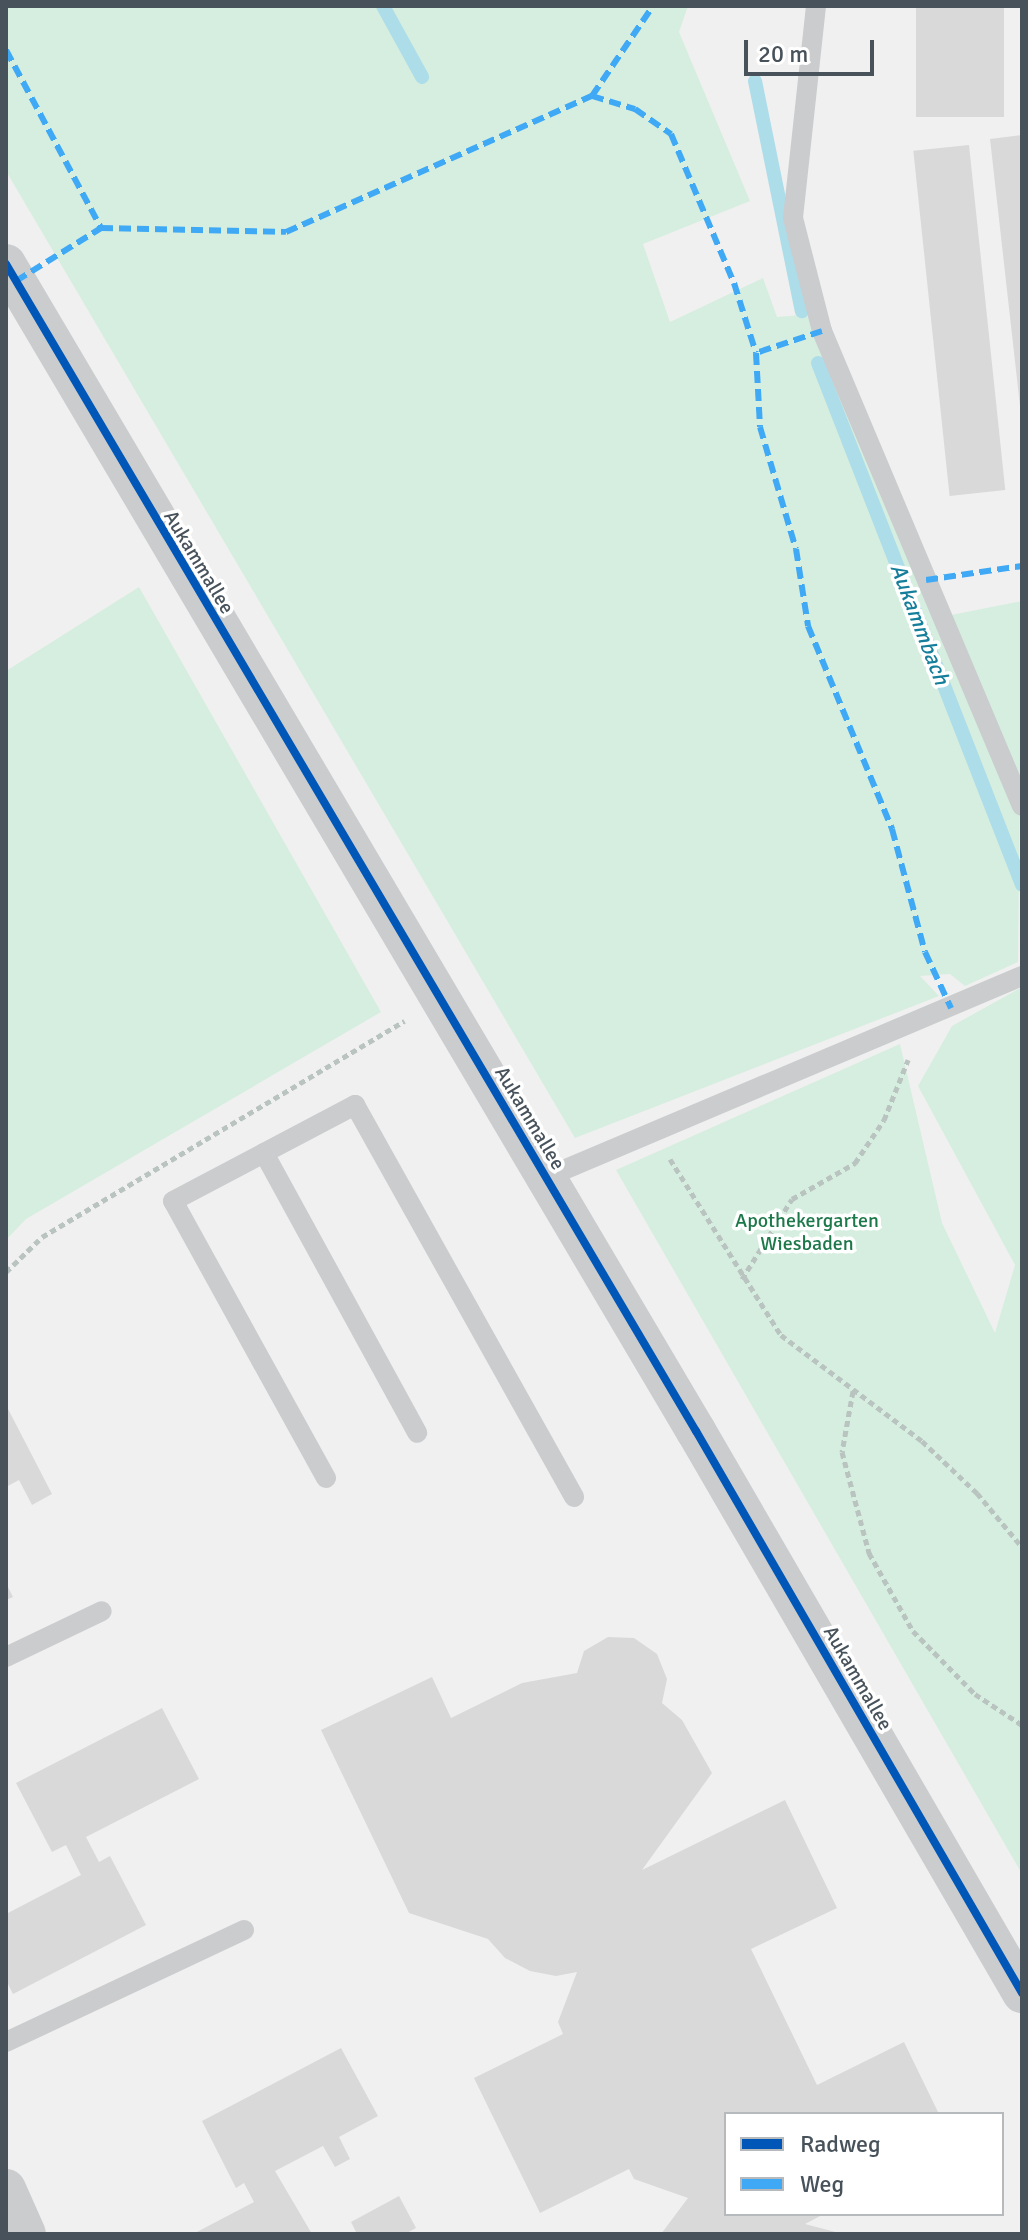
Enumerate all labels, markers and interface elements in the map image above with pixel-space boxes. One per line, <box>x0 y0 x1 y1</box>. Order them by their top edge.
scale bar <box>748 24 878 74</box>
text: 20 m <box>758 39 808 69</box>
street label: Aukammallee <box>159 506 239 618</box>
water label: Aukammbach <box>885 560 955 688</box>
street label: Aukammallee <box>490 1062 570 1174</box>
park label: Apothekergarten Wiesbaden <box>735 1209 879 1256</box>
street label: Aukammallee <box>818 1622 898 1734</box>
legend <box>724 2112 1004 2216</box>
text: Radweg <box>800 2129 881 2159</box>
text: Weg <box>800 2169 844 2199</box>

